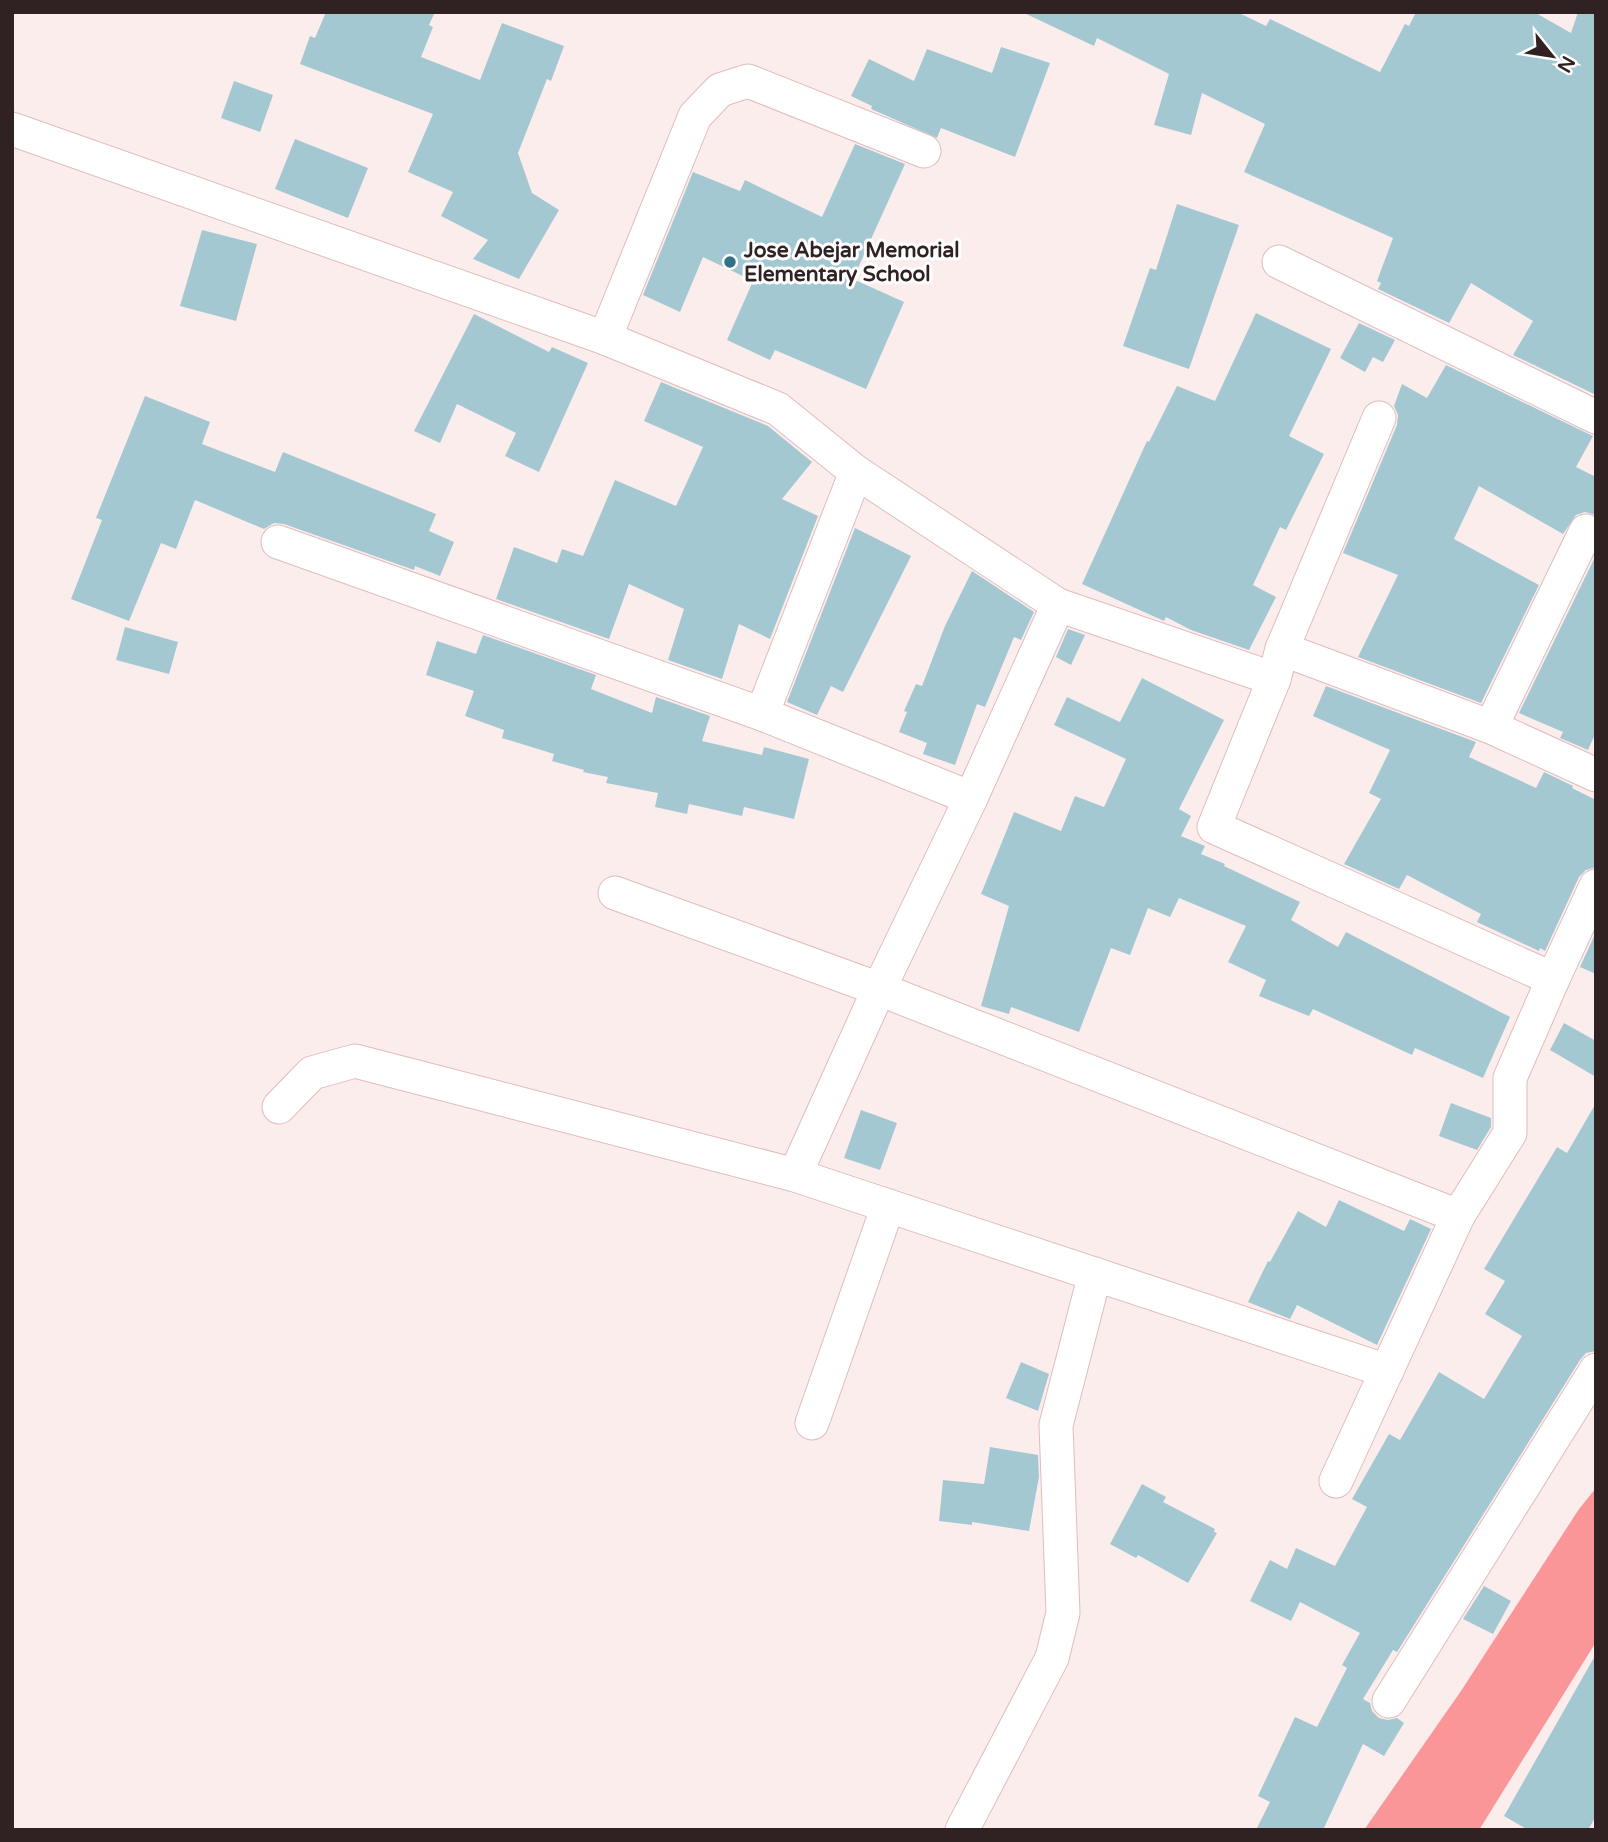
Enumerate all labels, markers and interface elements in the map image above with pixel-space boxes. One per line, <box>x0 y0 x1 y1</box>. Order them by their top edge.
north arrow <box>1517 21 1587 91</box>
text: N <box>1553 52 1579 76</box>
place label: Jose Abejar Memorial Elementary School <box>743 238 960 287</box>
marker: Jose Abejar Memorial Elementary School <box>722 254 738 270</box>

